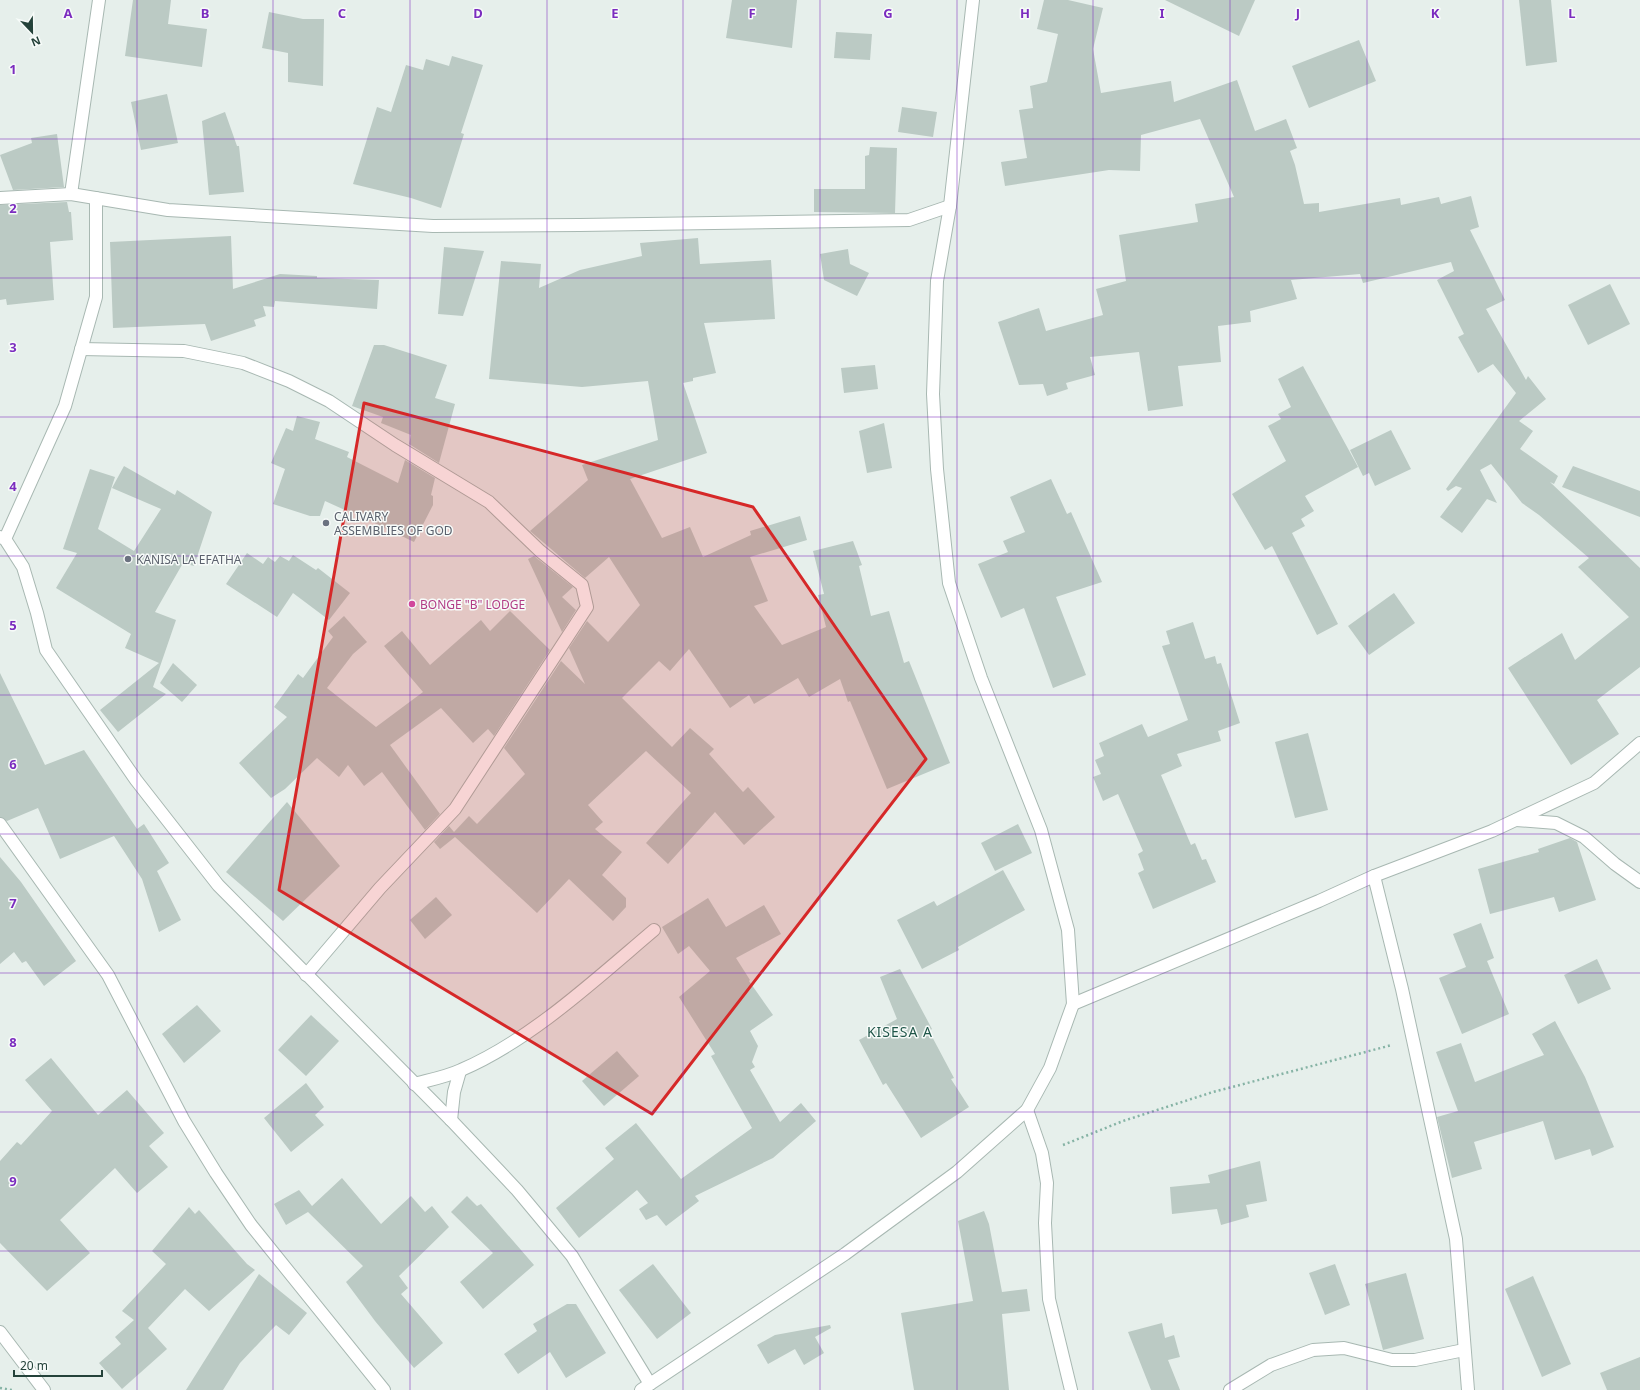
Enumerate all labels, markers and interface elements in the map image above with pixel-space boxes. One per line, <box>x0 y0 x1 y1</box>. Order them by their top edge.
text: A <box>64 4 73 22</box>
text: B <box>201 4 209 22</box>
text: C <box>338 4 346 22</box>
text: D <box>473 4 483 22</box>
text: E <box>611 4 619 22</box>
text: F <box>748 4 756 22</box>
text: G <box>883 4 893 22</box>
text: H <box>1020 4 1030 22</box>
text: I <box>1159 4 1165 22</box>
text: J <box>1295 4 1300 22</box>
text: K <box>1431 4 1440 22</box>
text: L <box>1568 4 1576 22</box>
north arrow <box>12 12 52 52</box>
text: N <box>29 33 43 50</box>
text: 1 <box>9 60 17 78</box>
text: 2 <box>9 199 17 217</box>
text: 3 <box>9 338 17 356</box>
text: 4 <box>9 477 17 495</box>
place label: CALIVARY ASSEMBLIES OF GOD <box>334 508 453 539</box>
marker: CALIVARY ASSEMBLIES OF GOD <box>321 518 331 528</box>
place label: KANISA LA EFATHA <box>136 551 242 568</box>
marker: KANISA LA EFATHA <box>123 554 133 564</box>
place label: BONGE "B" LODGE <box>420 596 525 613</box>
marker: BONGE "B" LODGE <box>407 599 417 609</box>
text: 5 <box>9 616 17 634</box>
text: 6 <box>9 755 17 773</box>
text: 7 <box>9 894 17 912</box>
district label: KISESA A <box>867 1022 933 1041</box>
text: 8 <box>9 1033 17 1051</box>
text: 9 <box>9 1172 17 1190</box>
scale bar <box>14 1352 102 1378</box>
text: 20 m <box>20 1357 48 1374</box>

